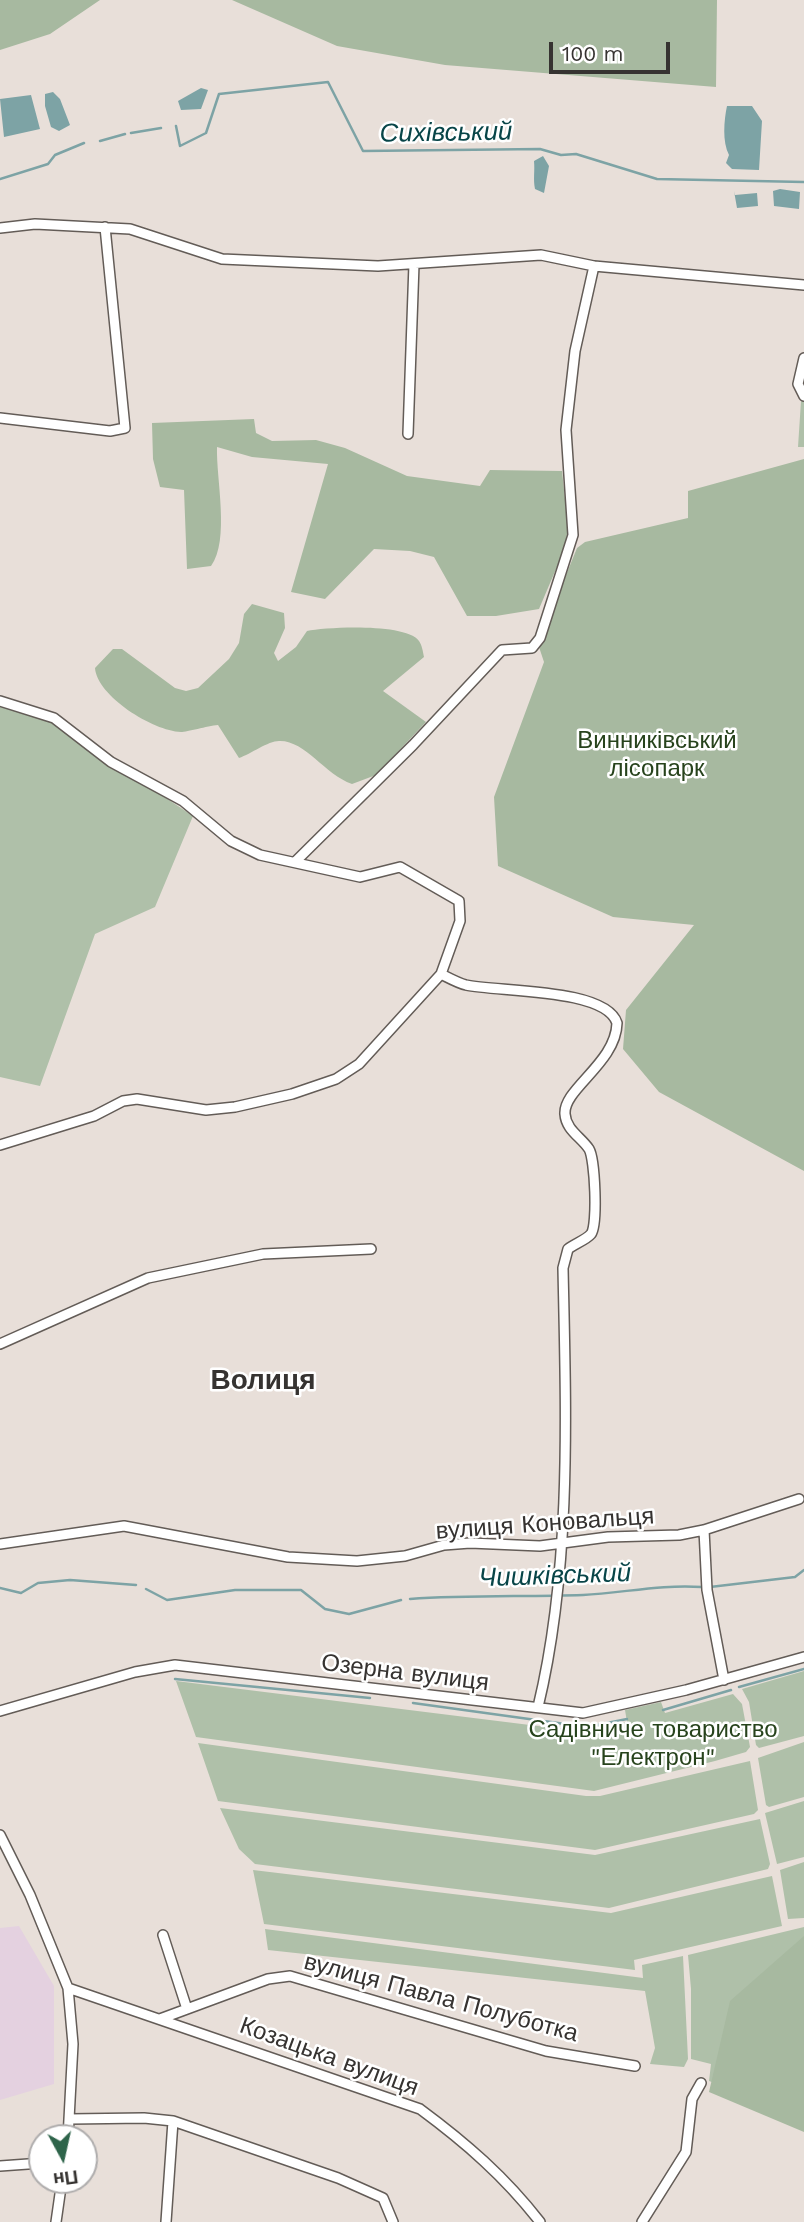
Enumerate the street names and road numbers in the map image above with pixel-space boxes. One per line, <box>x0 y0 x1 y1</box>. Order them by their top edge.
street label: вулиця Коновальця <box>435 1502 655 1546</box>
street label: Озерна вулиця <box>320 1648 490 1698</box>
street label: вулиця Павла Полуботка <box>301 1948 581 2048</box>
street label: Козацька вулиця <box>236 2011 422 2103</box>

